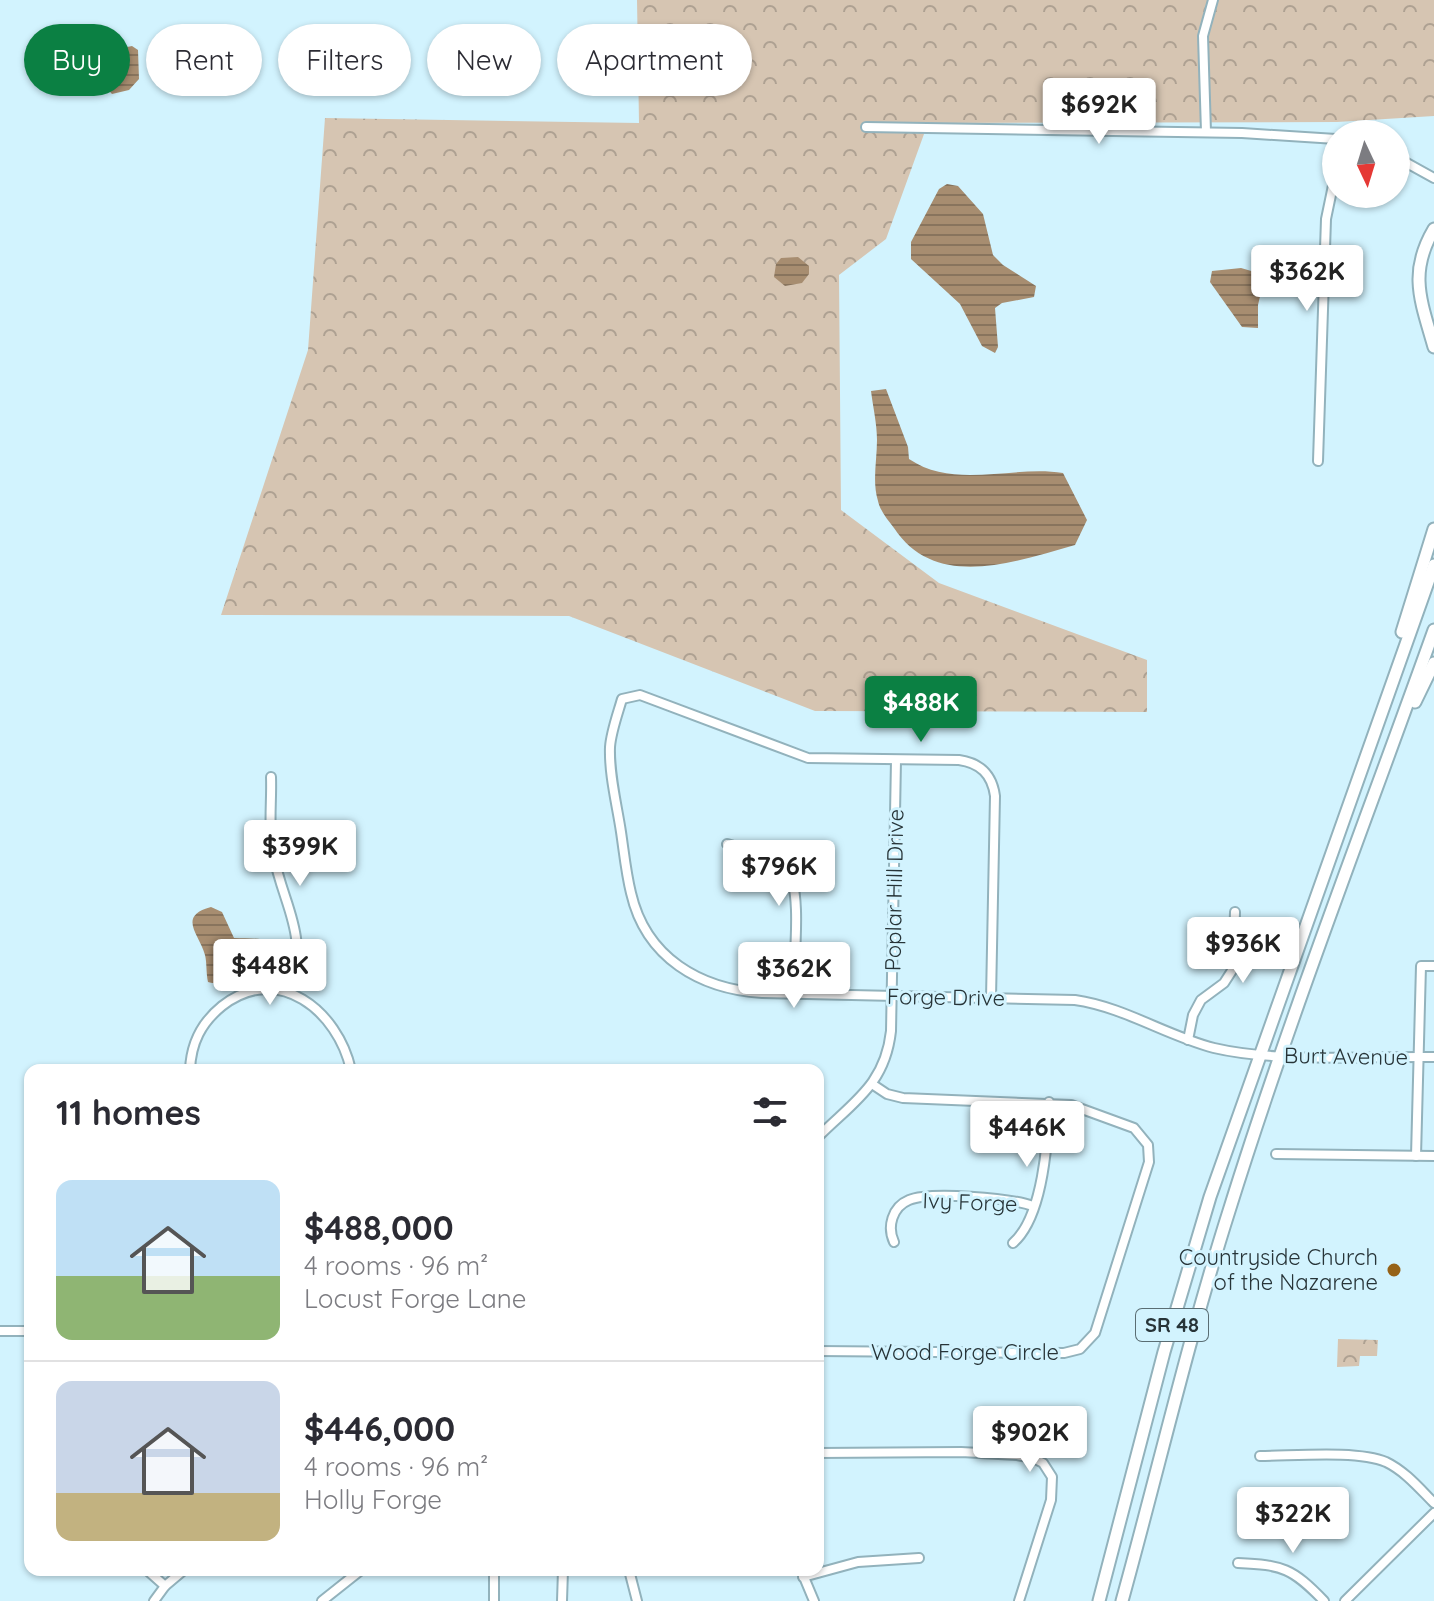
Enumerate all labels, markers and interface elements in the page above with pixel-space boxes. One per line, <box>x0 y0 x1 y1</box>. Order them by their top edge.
chip: Buy <box>24 24 130 96</box>
chip: Rent <box>146 24 262 96</box>
chip: Filters <box>278 24 411 96</box>
chip: New <box>427 24 541 96</box>
chip: Apartment <box>557 24 752 96</box>
pin: $692K <box>1043 78 1155 146</box>
text: $692K <box>1061 87 1137 120</box>
north arrow <box>1322 120 1410 208</box>
map controls <box>1322 120 1410 208</box>
pin: $362K <box>1251 245 1363 313</box>
text: $362K <box>1269 254 1345 287</box>
pin: $488K <box>865 676 977 744</box>
text: $488K <box>883 685 959 718</box>
street label: Poplar Hill Drive <box>879 809 909 971</box>
pin: $399K <box>244 820 356 888</box>
text: $399K <box>262 829 338 862</box>
pin: $796K <box>723 840 835 908</box>
text: $796K <box>741 849 817 882</box>
pin: $936K <box>1187 917 1299 985</box>
text: $936K <box>1205 926 1281 959</box>
pin: $448K <box>214 939 326 1007</box>
pin: $362K <box>738 942 850 1010</box>
text: $448K <box>231 948 309 981</box>
text: $362K <box>756 951 832 984</box>
street label: Forge Drive <box>887 982 1005 1012</box>
street label: Burt Avenue <box>1284 1041 1408 1071</box>
icon: filters <box>748 1090 792 1134</box>
text: 11 homes <box>56 1091 201 1134</box>
pin: $446K <box>971 1101 1083 1169</box>
text: $446K <box>988 1110 1066 1143</box>
street label: Ivy Forge <box>922 1186 1018 1218</box>
text: $488,000 <box>304 1206 454 1249</box>
icon: home <box>120 1212 216 1308</box>
place label: Countryside Church of the Nazarene <box>1179 1243 1378 1296</box>
text: 4 rooms · 96 m² <box>304 1249 488 1282</box>
marker: Countryside Church of the Nazarene <box>1385 1261 1403 1279</box>
text: Locust Forge Lane <box>304 1282 526 1315</box>
road number: SR 48 <box>1136 1309 1208 1341</box>
street label: Wood Forge Circle <box>871 1338 1059 1366</box>
pin: $902K <box>974 1406 1086 1474</box>
text: $446,000 <box>304 1407 455 1450</box>
icon: home <box>120 1413 216 1509</box>
text: $902K <box>991 1415 1069 1448</box>
text: 4 rooms · 96 m² <box>304 1450 488 1483</box>
text: Holly Forge <box>304 1483 442 1516</box>
pin: $322K <box>1237 1487 1349 1555</box>
text: $322K <box>1255 1496 1331 1529</box>

